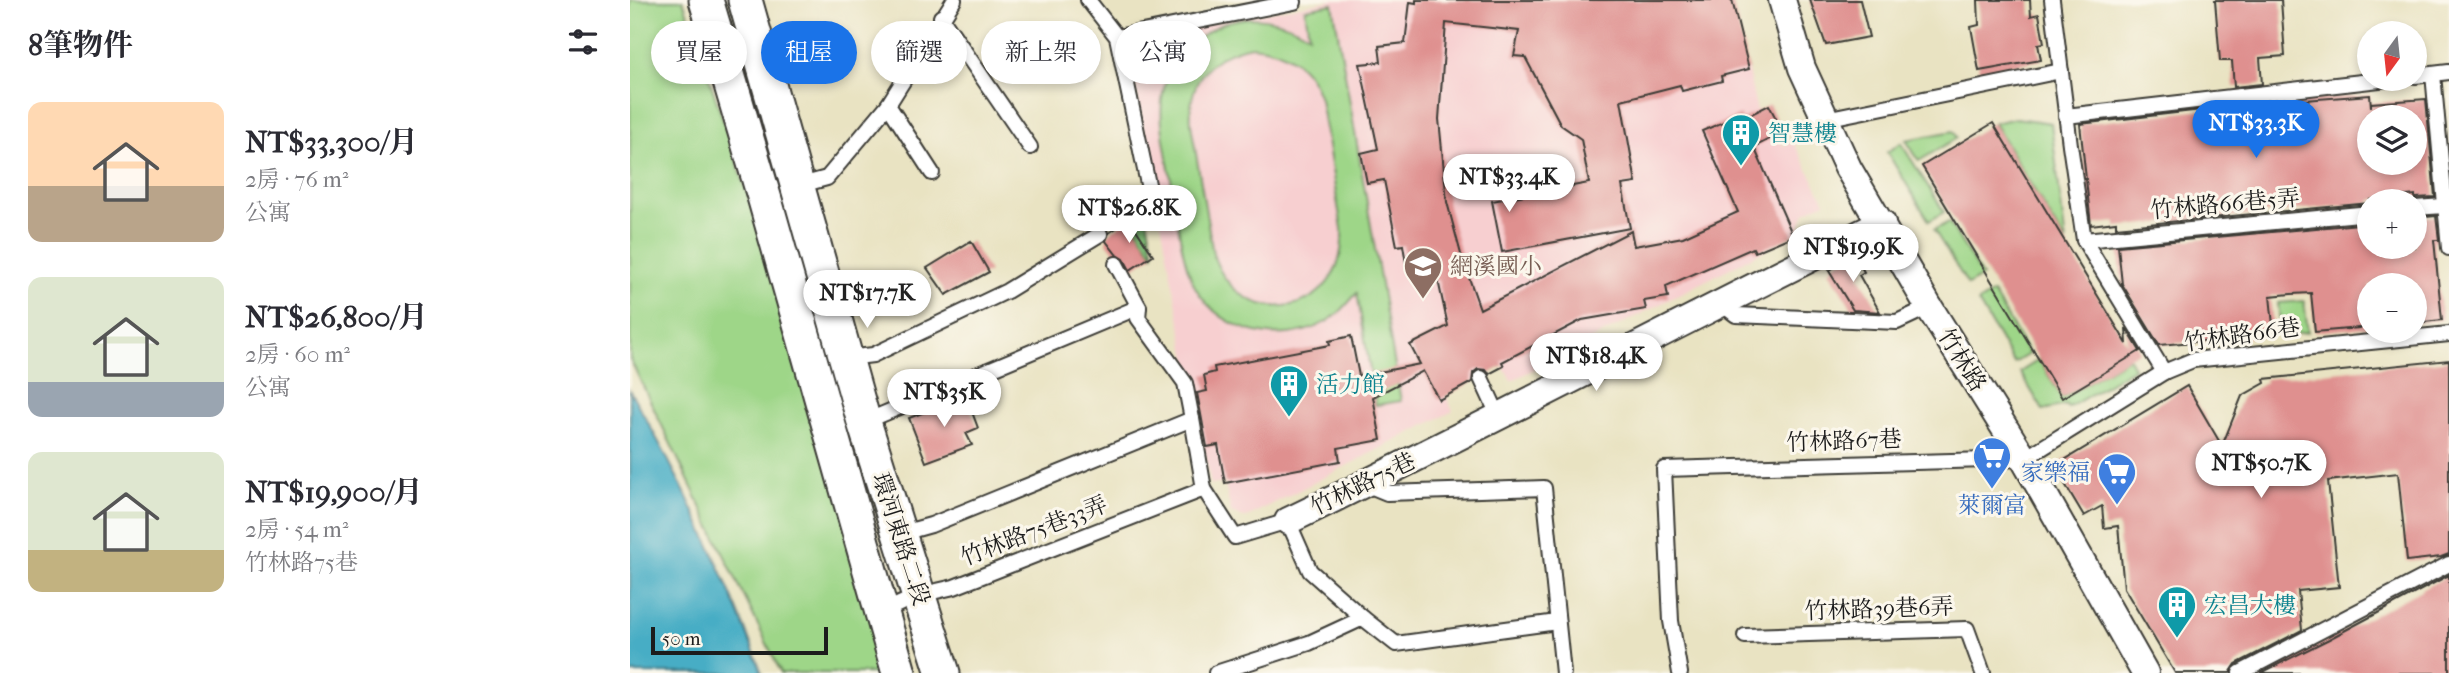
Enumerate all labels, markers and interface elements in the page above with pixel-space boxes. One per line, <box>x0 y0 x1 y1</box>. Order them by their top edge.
chip: 買屋 <box>651 21 747 84</box>
chip: 租屋 <box>761 21 857 84</box>
chip: 篩選 <box>871 21 967 84</box>
chip: 新上架 <box>981 21 1101 84</box>
chip: 公寓 <box>1115 21 1211 84</box>
north arrow <box>2357 21 2427 91</box>
map controls <box>2357 21 2427 343</box>
icon: filters <box>564 23 602 61</box>
text: 8筆物件 <box>28 28 133 63</box>
pin: NT$33.3K <box>2184 100 2328 160</box>
button: layers <box>2357 105 2427 175</box>
text: NT$33.3K <box>2208 109 2304 136</box>
building icon: 智慧樓 <box>1720 112 1762 167</box>
place label: 智慧樓 <box>1768 120 1837 147</box>
text: NT$33,300/月 <box>245 125 418 160</box>
icon: home <box>84 130 168 214</box>
pin: NT$33.4K <box>1437 154 1581 214</box>
text: NT$33.4K <box>1459 163 1559 190</box>
text: 2房 · 76 m² <box>245 166 348 193</box>
street label: 竹林路66巷5弄 <box>2149 184 2301 224</box>
pin: NT$26.8K <box>1057 186 1201 245</box>
button: + <box>2357 189 2427 259</box>
text: NT$26.8K <box>1078 194 1180 221</box>
text: 公寓 <box>245 199 291 226</box>
pin: NT$19.9K <box>1781 224 1925 284</box>
text: NT$19.9K <box>1804 233 1902 260</box>
school or university icon: 網溪國小 <box>1402 245 1444 300</box>
place label: 網溪國小 <box>1450 253 1542 280</box>
pin: NT$17.7K <box>795 270 939 330</box>
button: − <box>2357 273 2427 343</box>
text: NT$17.7K <box>819 279 915 306</box>
text: NT$26,800/月 <box>245 300 428 335</box>
icon: home <box>84 305 168 389</box>
street label: 竹林路66巷 <box>2182 313 2302 357</box>
street label: 竹林路 <box>1932 324 1992 396</box>
pin: NT$18.4K <box>1524 334 1668 393</box>
text: 2房 · 60 m² <box>245 341 350 368</box>
text: NT$18.4K <box>1546 342 1646 369</box>
building icon: 活力館 <box>1268 363 1310 418</box>
pin: NT$35K <box>887 370 1001 429</box>
place label: 活力館 <box>1316 371 1385 398</box>
text: 公寓 <box>245 374 291 401</box>
text: NT$35K <box>903 378 985 405</box>
street label: 竹林路67巷 <box>1786 425 1902 457</box>
supermarket icon: 萊爾富 <box>1971 435 2013 490</box>
pin: NT$50.7K <box>2189 440 2333 500</box>
street label: 竹林路75巷 <box>1306 447 1420 521</box>
text: NT$50.7K <box>2211 449 2311 476</box>
supermarket icon: 家樂福 <box>2096 451 2138 506</box>
place label: 家樂福 <box>2021 459 2090 486</box>
street label: 環河東路二段 <box>867 469 935 609</box>
text: NT$19,900/月 <box>245 475 423 510</box>
icon: home <box>84 480 168 564</box>
street label: 竹林路75巷33弄 <box>957 491 1111 571</box>
place label: 萊爾富 <box>1958 492 2027 519</box>
text: 2房 · 54 m² <box>245 516 348 543</box>
text: 竹林路75巷 <box>245 549 358 576</box>
building icon: 宏昌大樓 <box>2156 584 2198 639</box>
place label: 宏昌大樓 <box>2204 592 2296 619</box>
street label: 竹林路39巷6弄 <box>1804 593 1954 625</box>
scale bar <box>651 624 828 656</box>
text: 50 m <box>662 628 701 650</box>

